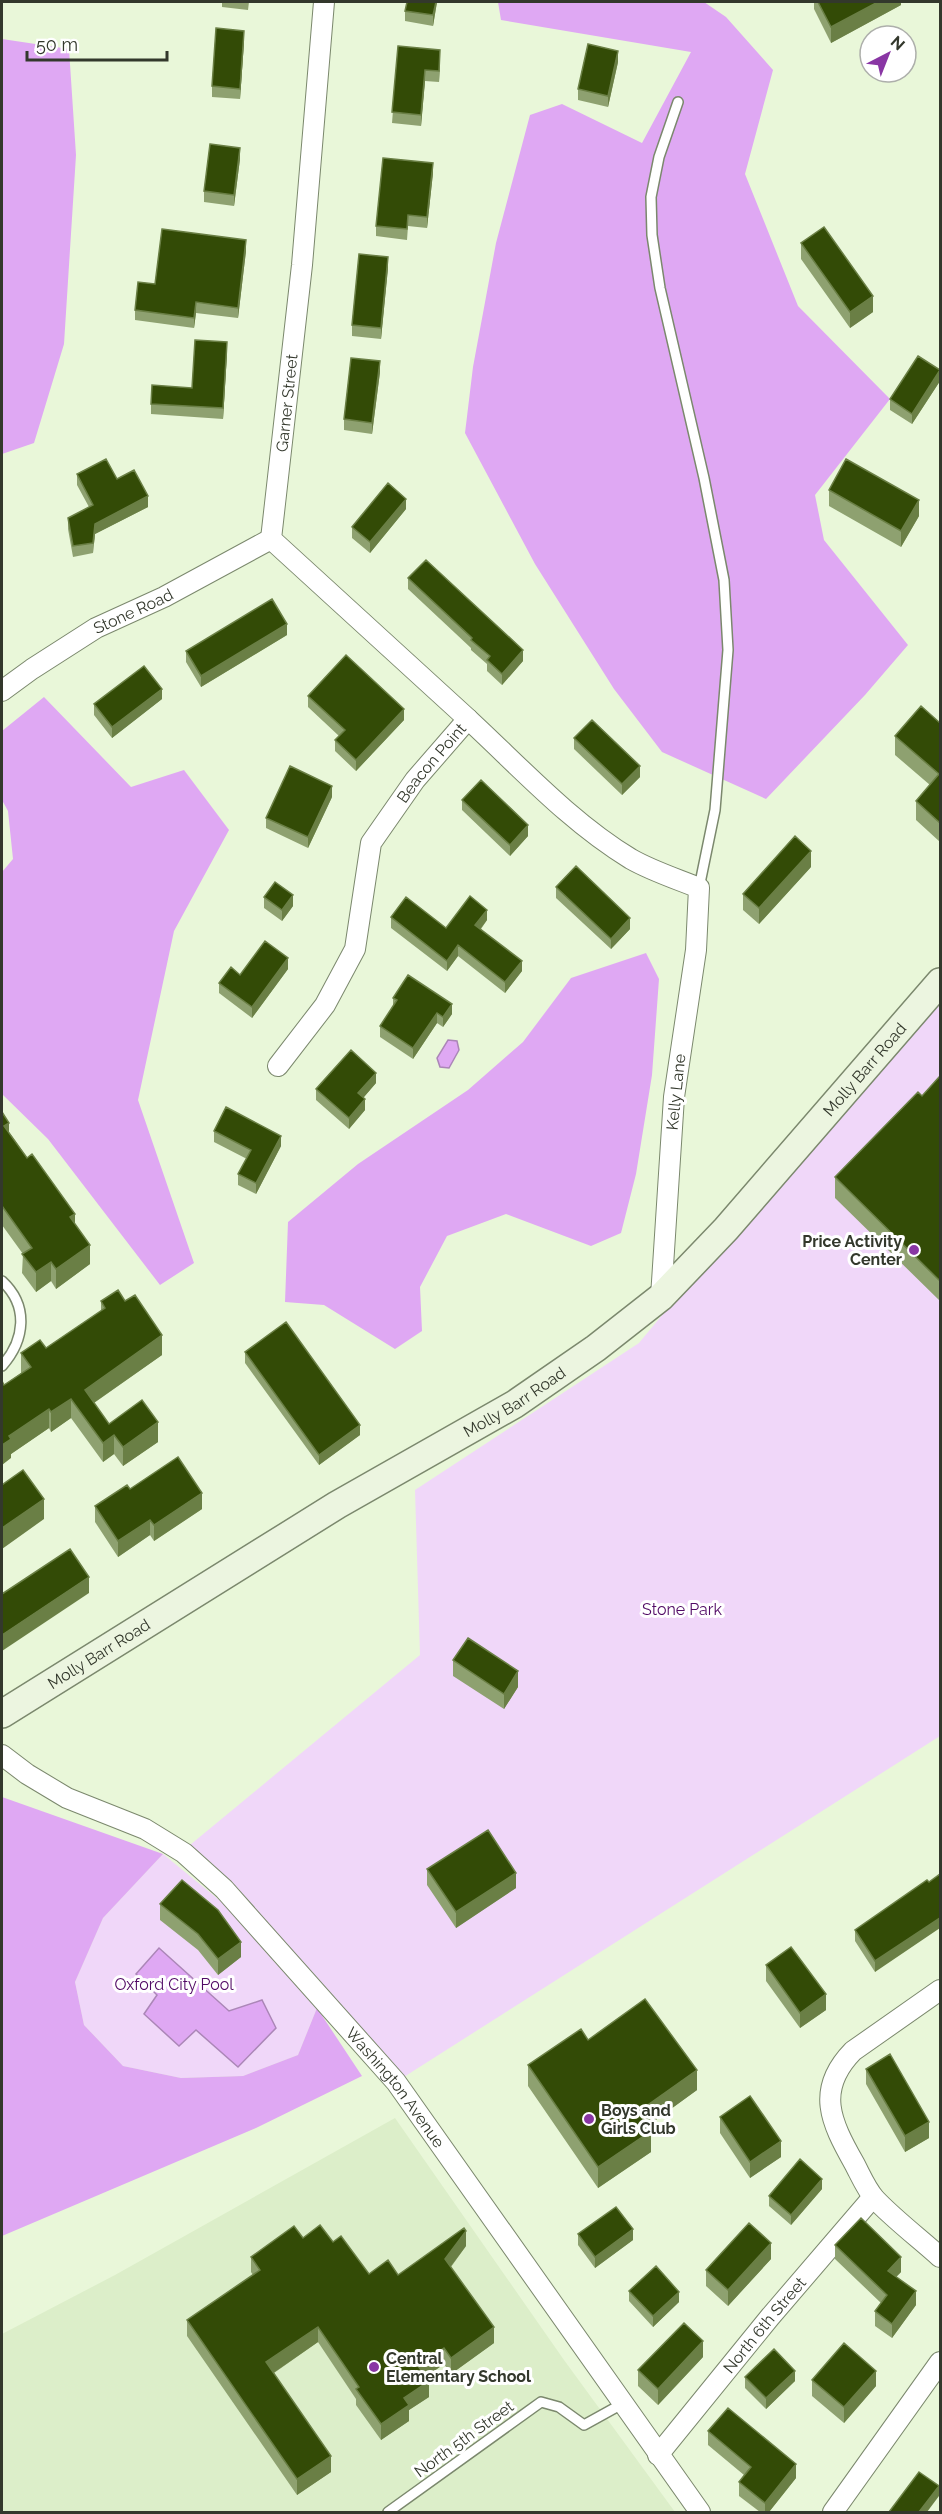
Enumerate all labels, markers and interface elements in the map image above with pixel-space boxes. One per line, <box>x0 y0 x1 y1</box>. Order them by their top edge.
scale bar <box>27 24 166 62</box>
north arrow <box>858 24 918 84</box>
text: N <box>887 32 909 54</box>
text: 50 m <box>36 34 78 55</box>
street label: Garner Street <box>272 353 302 453</box>
street label: Stone Road <box>90 584 176 637</box>
street label: Beacon Point <box>393 719 470 806</box>
street label: Molly Barr Road <box>819 1019 910 1120</box>
street label: Kelly Lane <box>663 1053 689 1131</box>
place label: Price Activity Center <box>802 1232 902 1269</box>
marker: Price Activity Center <box>907 1243 921 1257</box>
street label: Molly Barr Road <box>460 1363 569 1441</box>
park label: Stone Park <box>642 1600 722 1619</box>
street label: Molly Barr Road <box>44 1615 153 1693</box>
park label: Oxford City Pool <box>114 1975 234 1994</box>
street label: Washington Avenue <box>342 2023 449 2151</box>
place label: Boys and Girls Club <box>601 2101 676 2138</box>
marker: Boys and Girls Club <box>582 2112 596 2126</box>
street label: North 6th Street <box>719 2273 810 2377</box>
place label: Central Elementary School <box>386 2349 532 2386</box>
marker: Central Elementary School <box>367 2360 381 2374</box>
street label: North 5th Street <box>411 2396 518 2481</box>

